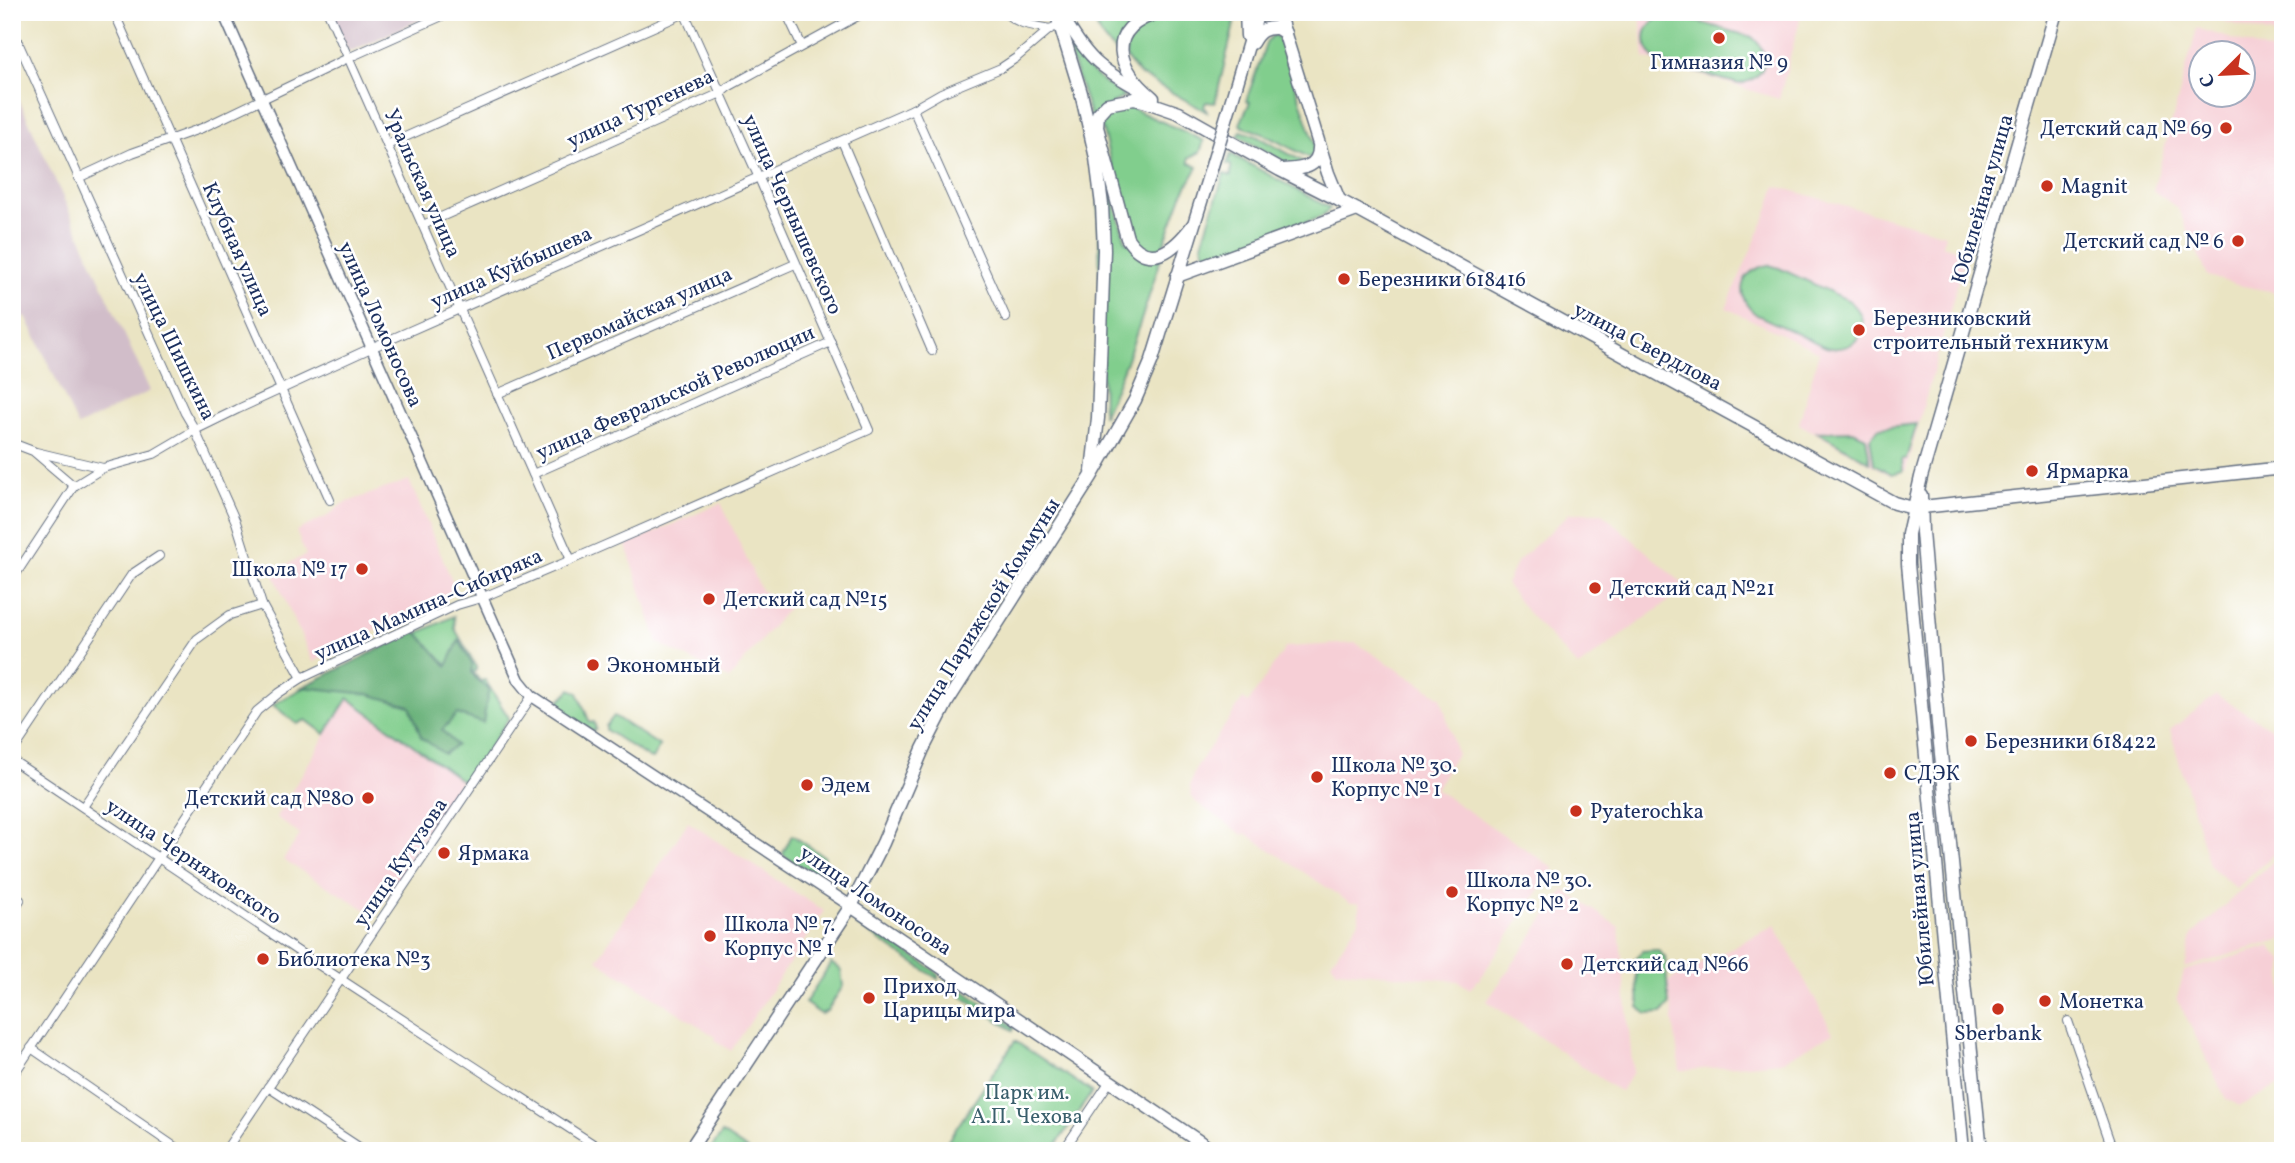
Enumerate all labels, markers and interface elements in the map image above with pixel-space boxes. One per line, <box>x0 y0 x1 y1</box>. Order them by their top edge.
marker: Гимназия № 9 <box>1711 30 1727 46</box>
north arrow <box>2186 38 2256 108</box>
place label: Гимназия № 9 <box>1650 49 1788 78</box>
street label: улица Тургенева <box>562 63 719 156</box>
text: С <box>2194 69 2223 91</box>
street label: Уральская улица <box>376 104 467 263</box>
street label: улица Чернышевского <box>734 110 849 319</box>
street label: Юбилейная улица <box>1945 111 2022 288</box>
place label: Детский сад № 69 <box>2040 115 2212 144</box>
marker: Детский сад № 69 <box>2218 120 2234 136</box>
place label: Magnit <box>2061 173 2128 202</box>
street label: Клубная улица <box>194 178 279 321</box>
marker: Magnit <box>2039 178 2055 194</box>
street label: улица Куйбышева <box>426 220 597 317</box>
place label: Детский сад № 6 <box>2063 228 2224 257</box>
marker: Детский сад № 6 <box>2230 233 2246 249</box>
street label: улица Ломоносова <box>330 237 429 412</box>
street label: Первомайская улица <box>542 260 737 368</box>
place label: Березники 618416 <box>1358 266 1526 295</box>
street label: улица Шишкина <box>125 268 222 426</box>
marker: Березники 618416 <box>1336 271 1352 287</box>
street label: улица Свердлова <box>1568 296 1727 399</box>
place label: Березниковский строительный техникум <box>1873 305 2109 358</box>
street label: улица Февральской Революции <box>532 319 820 468</box>
marker: Березниковский строительный техникум <box>1851 322 1867 338</box>
place label: Ярмарка <box>2046 458 2129 487</box>
marker: Ярмарка <box>2024 463 2040 479</box>
street label: улица Парижской Коммуны <box>901 493 1068 737</box>
street label: улица Мамина-Сибиряка <box>310 542 547 669</box>
place label: Школа № 17 <box>232 556 348 585</box>
marker: Школа № 17 <box>354 561 370 577</box>
place label: Детский сад №21 <box>1609 575 1775 604</box>
marker: Детский сад №21 <box>1587 580 1603 596</box>
place label: Детский сад №15 <box>723 586 888 615</box>
marker: Детский сад №15 <box>701 591 717 607</box>
place label: Экономный <box>607 652 721 681</box>
marker: Экономный <box>585 657 601 673</box>
place label: Березники 618422 <box>1985 728 2157 757</box>
marker: Березники 618422 <box>1963 733 1979 749</box>
place label: Школа № 30. Корпус № 1 <box>1331 752 1457 805</box>
place label: СДЭК <box>1904 760 1960 789</box>
marker: СДЭК <box>1882 765 1898 781</box>
marker: Школа № 30. Корпус № 1 <box>1309 769 1325 785</box>
place label: Эдем <box>821 772 870 801</box>
marker: Эдем <box>799 777 815 793</box>
place label: Детский сад №80 <box>184 785 354 814</box>
marker: Детский сад №80 <box>360 790 376 806</box>
street label: улица Черняховского <box>99 792 287 932</box>
street label: улица Кутузова <box>347 792 455 933</box>
place label: Pyaterochka <box>1590 798 1704 827</box>
marker: Pyaterochka <box>1568 803 1584 819</box>
street label: Юбилейная улица <box>1898 810 1943 988</box>
street label: улица Ломоносова <box>793 839 957 963</box>
place label: Ярмака <box>458 840 530 869</box>
marker: Ярмака <box>436 845 452 861</box>
place label: Школа № 30. Корпус № 2 <box>1466 867 1592 920</box>
marker: Школа № 30. Корпус № 2 <box>1444 884 1460 900</box>
place label: Школа № 7. Корпус № 1 <box>724 911 835 964</box>
marker: Школа № 7. Корпус № 1 <box>702 928 718 944</box>
place label: Библиотека №3 <box>277 946 431 975</box>
marker: Библиотека №3 <box>255 951 271 967</box>
place label: Детский сад №66 <box>1581 951 1749 980</box>
marker: Детский сад №66 <box>1559 956 1575 972</box>
place label: Приход Царицы мира <box>883 973 1016 1026</box>
place label: Монетка <box>2059 988 2144 1017</box>
marker: Приход Царицы мира <box>861 990 877 1006</box>
marker: Монетка <box>2037 993 2053 1009</box>
marker: Sberbank <box>1990 1001 2006 1017</box>
place label: Sberbank <box>1954 1020 2042 1049</box>
park label: Парк им. А.П. Чехова <box>971 1079 1083 1132</box>

